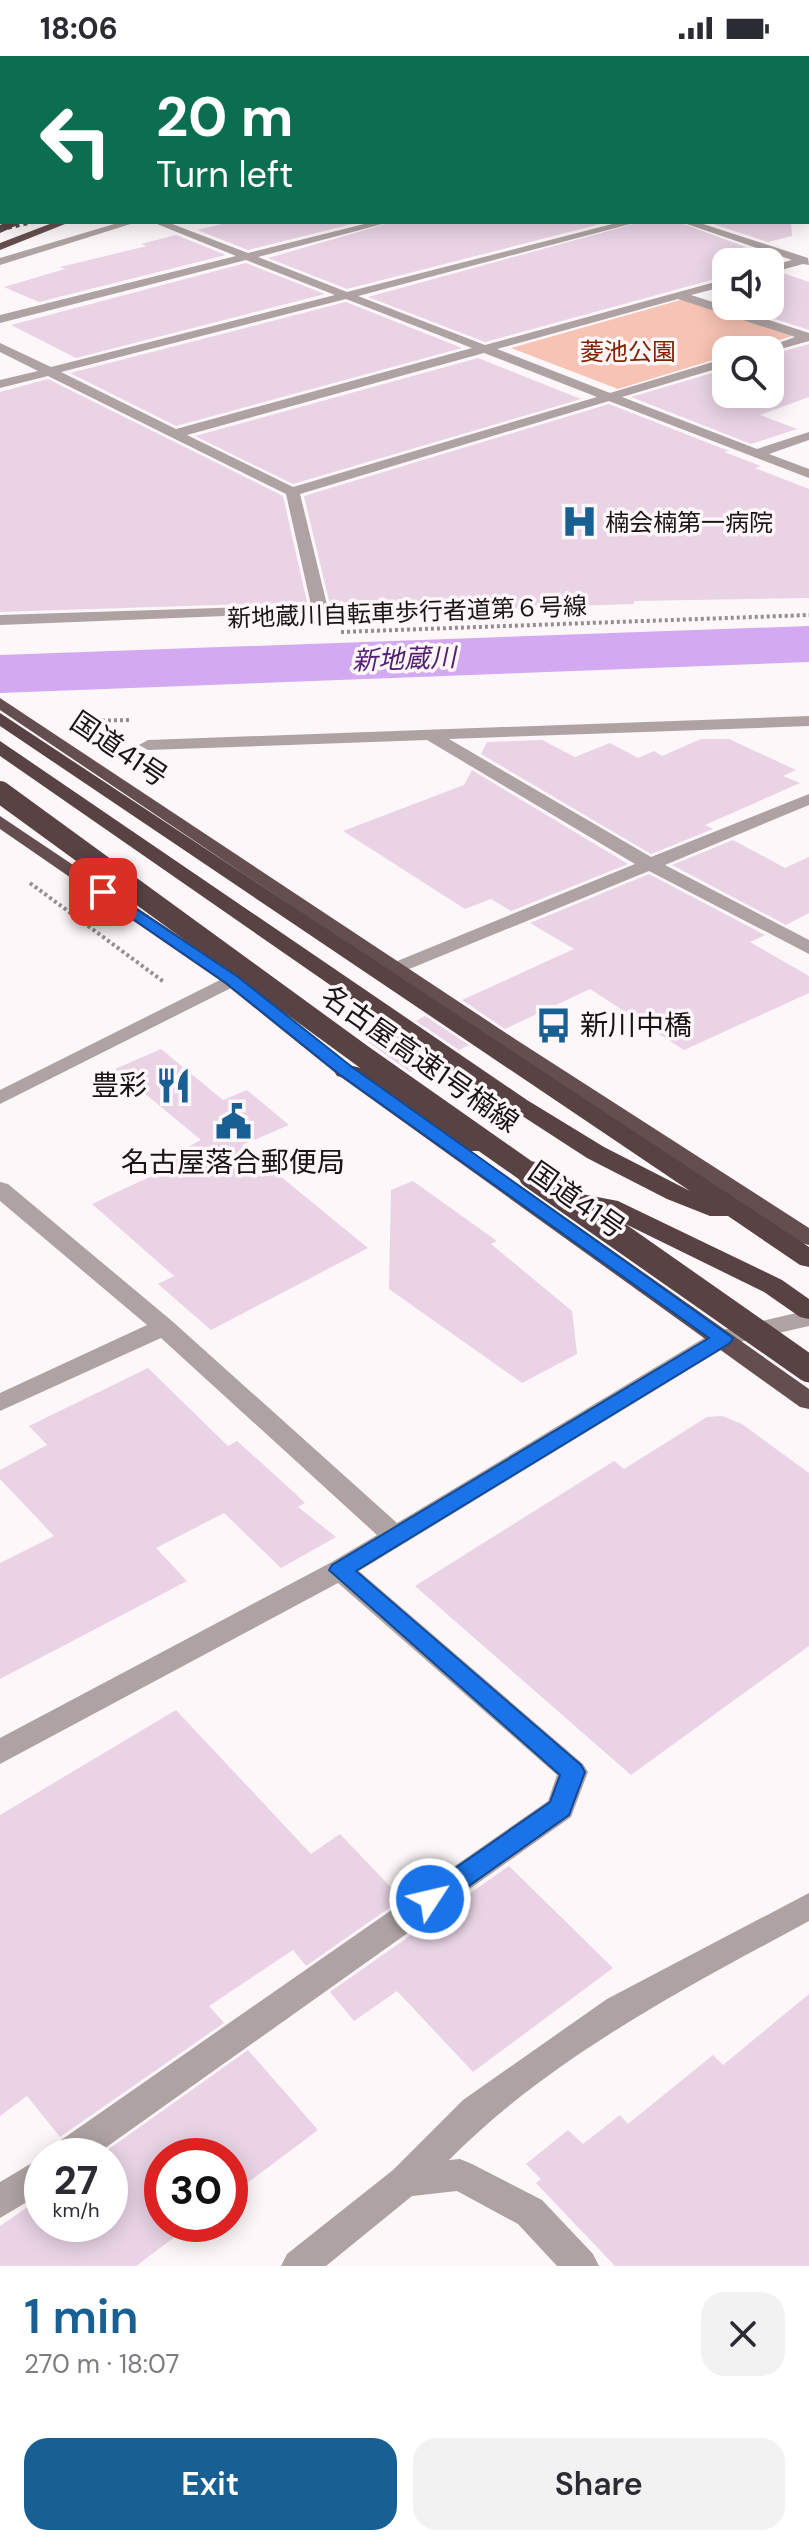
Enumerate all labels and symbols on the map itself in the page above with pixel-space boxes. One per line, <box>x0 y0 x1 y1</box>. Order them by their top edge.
park label: 菱池公園 <box>580 336 676 367</box>
hospital icon: 楠会楠第一病院 <box>560 503 598 541</box>
place label: 楠会楠第一病院 <box>605 507 773 538</box>
street label: 新地蔵川自転車歩行者道第６号線 <box>227 590 587 634</box>
water label: 新地蔵川 <box>351 640 460 678</box>
street label: 国道41号 <box>63 703 175 795</box>
pin <box>69 858 137 926</box>
street label: 名古屋高速1号楠線 <box>314 977 526 1141</box>
bus stop icon: 新川中橋 <box>535 1006 573 1044</box>
place label: 新川中橋 <box>580 1007 692 1044</box>
restaurant icon: 豊彩 <box>154 1066 192 1104</box>
place label: 豊彩 <box>91 1067 147 1104</box>
public building icon: 名古屋落合郵便局 <box>214 1103 252 1141</box>
place label: 名古屋落合郵便局 <box>121 1144 345 1181</box>
street label: 国道41号 <box>521 1153 633 1247</box>
position arrow <box>388 1857 472 1941</box>
speed limit sign: 30 <box>144 2138 248 2242</box>

